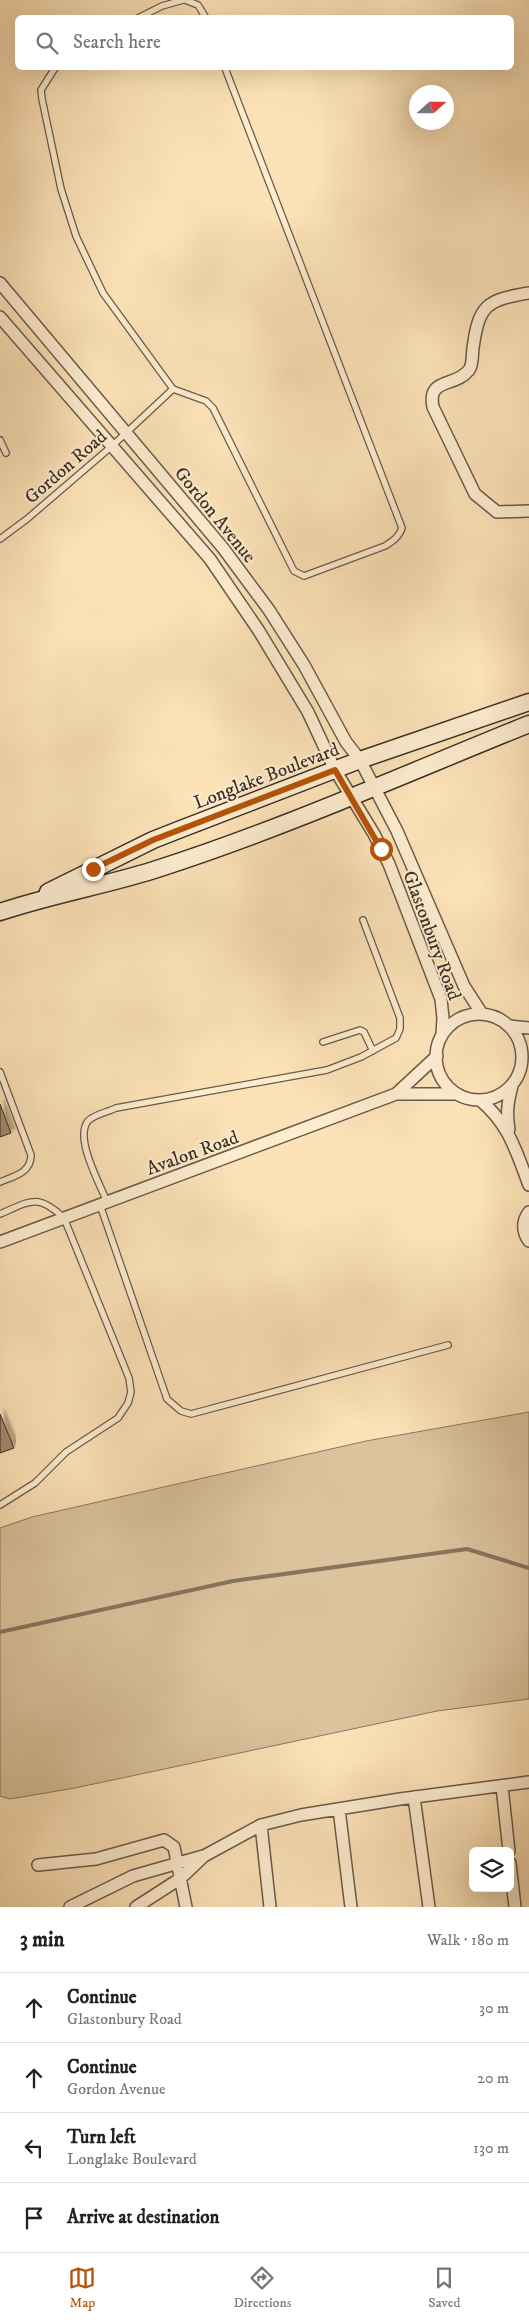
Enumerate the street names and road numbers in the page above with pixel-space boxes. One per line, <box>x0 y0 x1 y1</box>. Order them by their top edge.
street label: Gordon Road <box>20 425 112 509</box>
street label: Gordon Avenue <box>169 462 261 568</box>
street label: Longlake Boulevard <box>191 738 343 815</box>
street label: Glastonbury Road <box>397 868 466 1004</box>
street label: Avalon Road <box>143 1126 242 1181</box>

